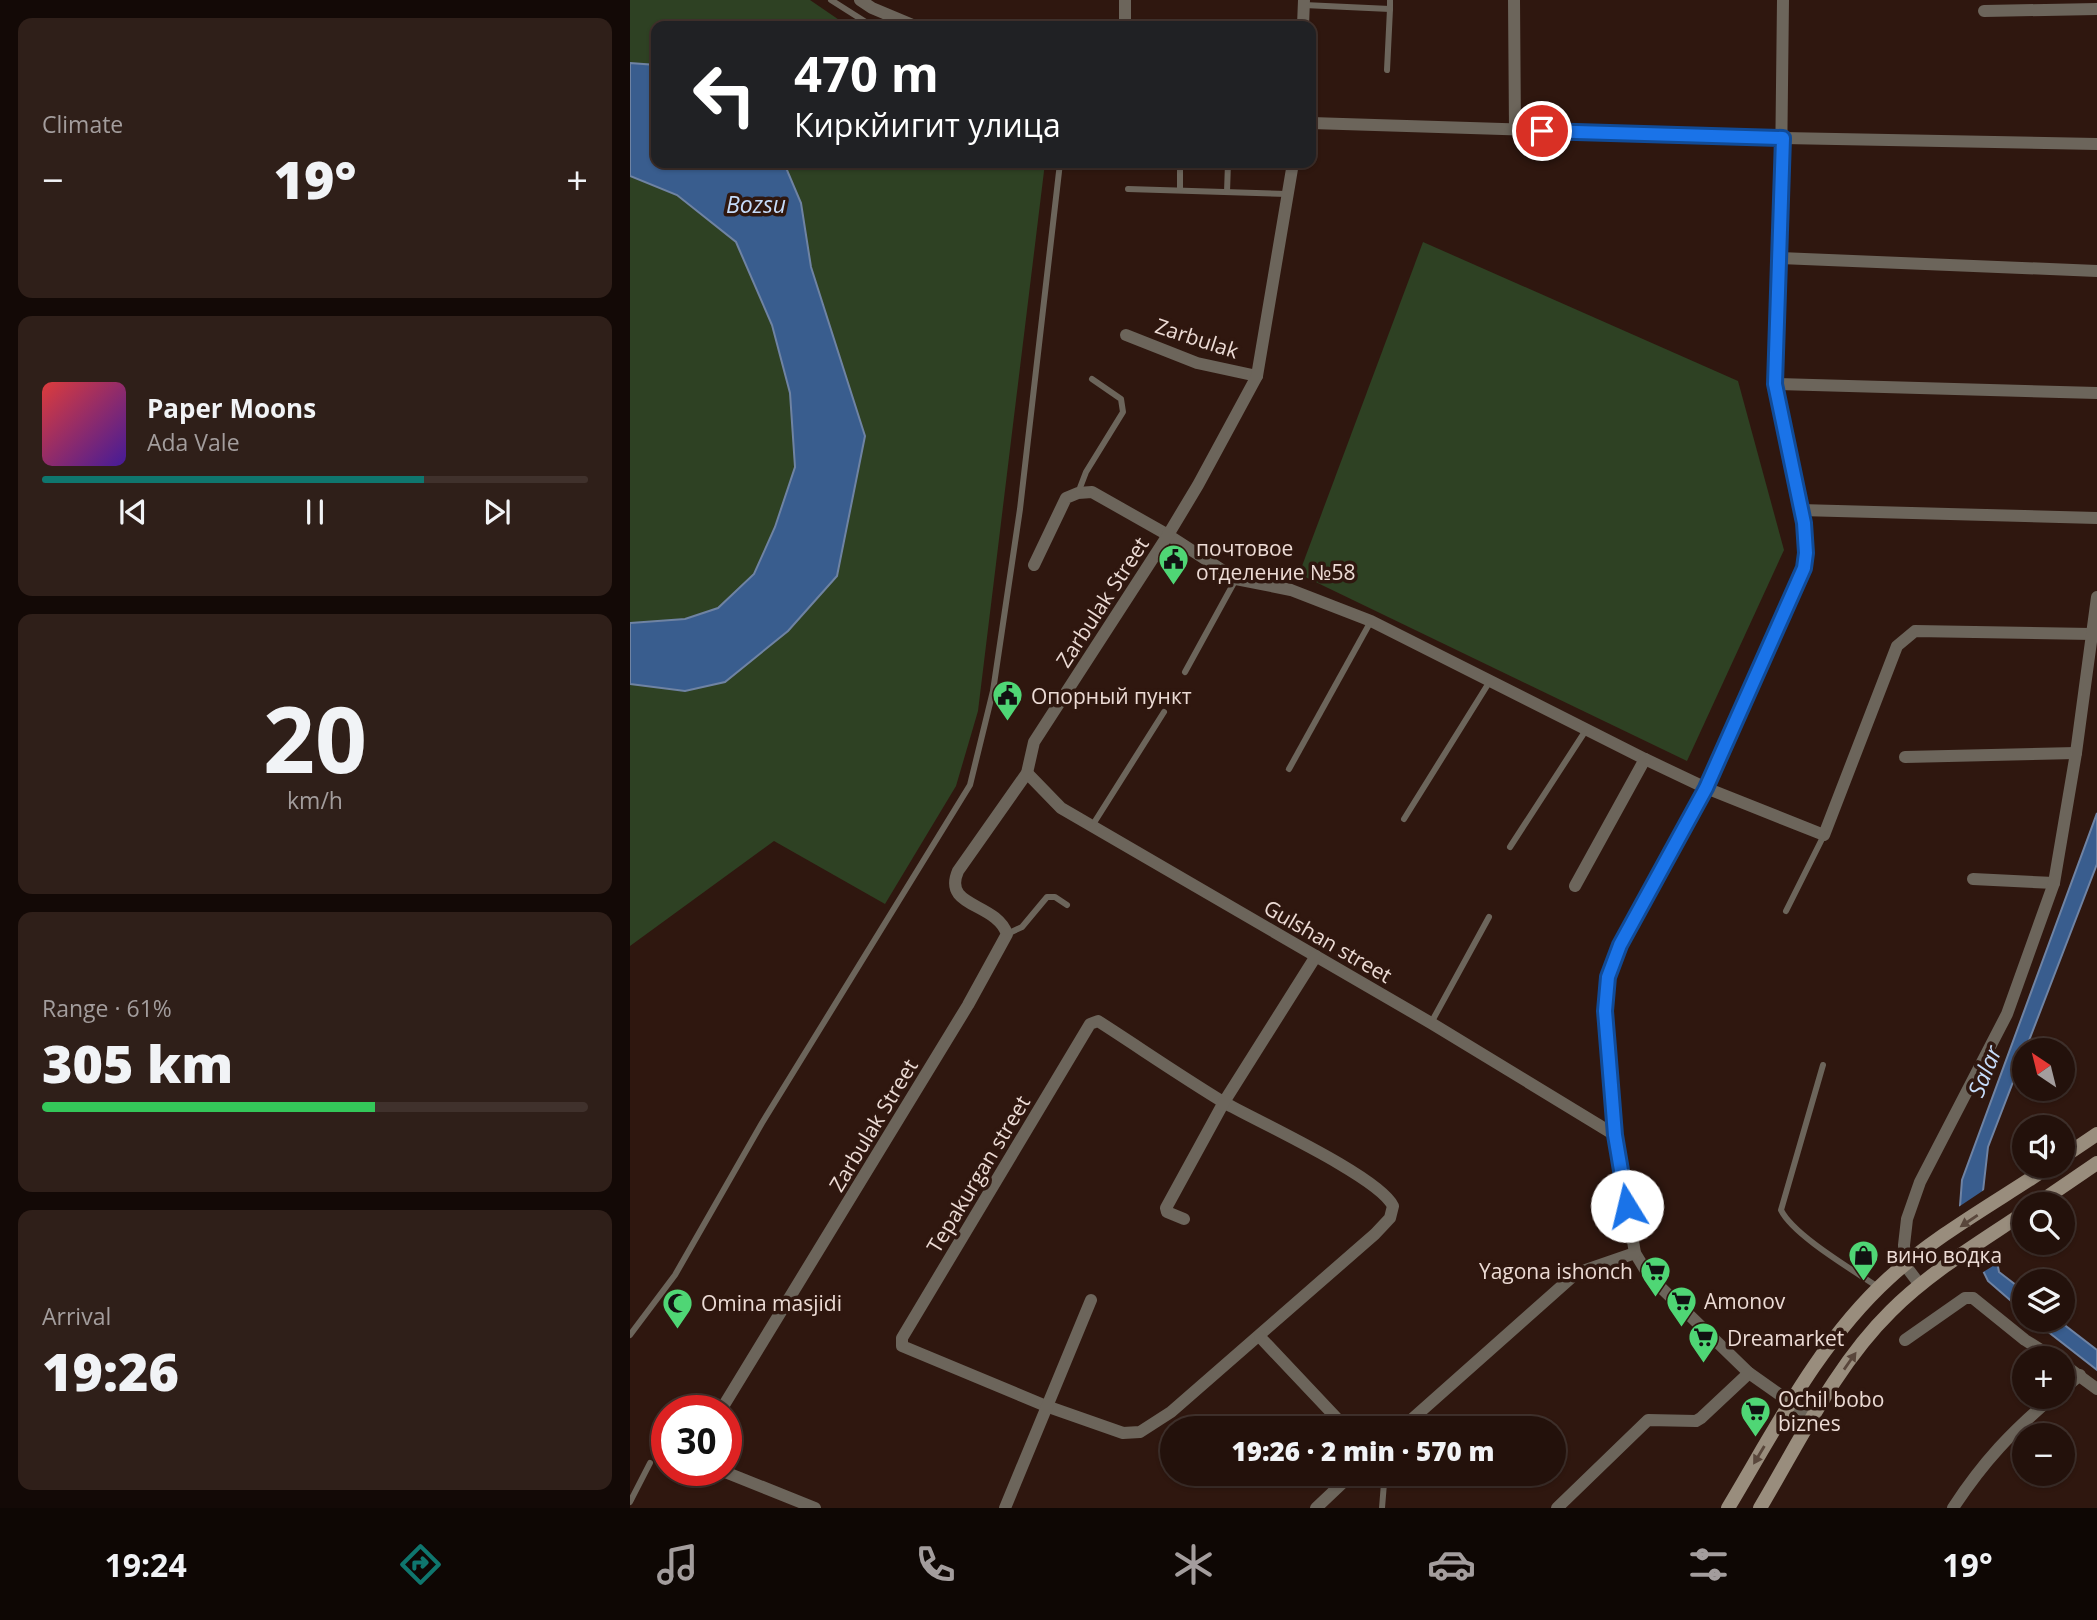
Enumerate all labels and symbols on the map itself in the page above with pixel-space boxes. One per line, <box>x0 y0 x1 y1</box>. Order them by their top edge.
pin <box>1512 101 1572 161</box>
water label: Bozsu <box>726 188 786 220</box>
street label: Zarbulak <box>1152 311 1242 365</box>
street label: Zarbulak Street <box>1049 531 1155 673</box>
place label: почтовое отделение №58 <box>1196 534 1355 586</box>
public building icon: почтовое отделение №58 <box>1156 543 1190 587</box>
public building icon: Опорный пункт <box>991 679 1025 723</box>
place label: Опорный пункт <box>1031 682 1192 710</box>
street label: Gulshan street <box>1259 893 1397 989</box>
north arrow <box>2012 1038 2076 1101</box>
water label: Salar <box>1959 1040 2009 1101</box>
street label: Zarbulak Street <box>822 1053 924 1197</box>
street label: Tepakurgan street <box>920 1090 1036 1258</box>
position arrow <box>1590 1169 1664 1243</box>
one-way arrow <box>1959 1214 1979 1227</box>
shop icon: вино водка <box>1846 1238 1880 1282</box>
place label: вино водка <box>1886 1241 2002 1269</box>
supermarket icon: Yagona ishonch <box>1639 1254 1673 1298</box>
place label: Yagona ishonch <box>1479 1257 1633 1285</box>
supermarket icon: Amonov <box>1664 1284 1698 1328</box>
mosque icon: Omina masjidi <box>661 1286 695 1330</box>
place label: Amonov <box>1704 1287 1786 1315</box>
place label: Omina masjidi <box>701 1289 842 1317</box>
supermarket icon: Dreamarket <box>1687 1321 1721 1365</box>
place label: Dreamarket <box>1727 1324 1844 1352</box>
one-way arrow <box>1843 1352 1857 1370</box>
place label: Ochil bobo biznes <box>1778 1385 1884 1437</box>
supermarket icon: Ochil bobo biznes <box>1738 1394 1772 1438</box>
speed limit sign: 30 <box>651 1395 742 1486</box>
one-way arrow <box>1753 1445 1766 1464</box>

